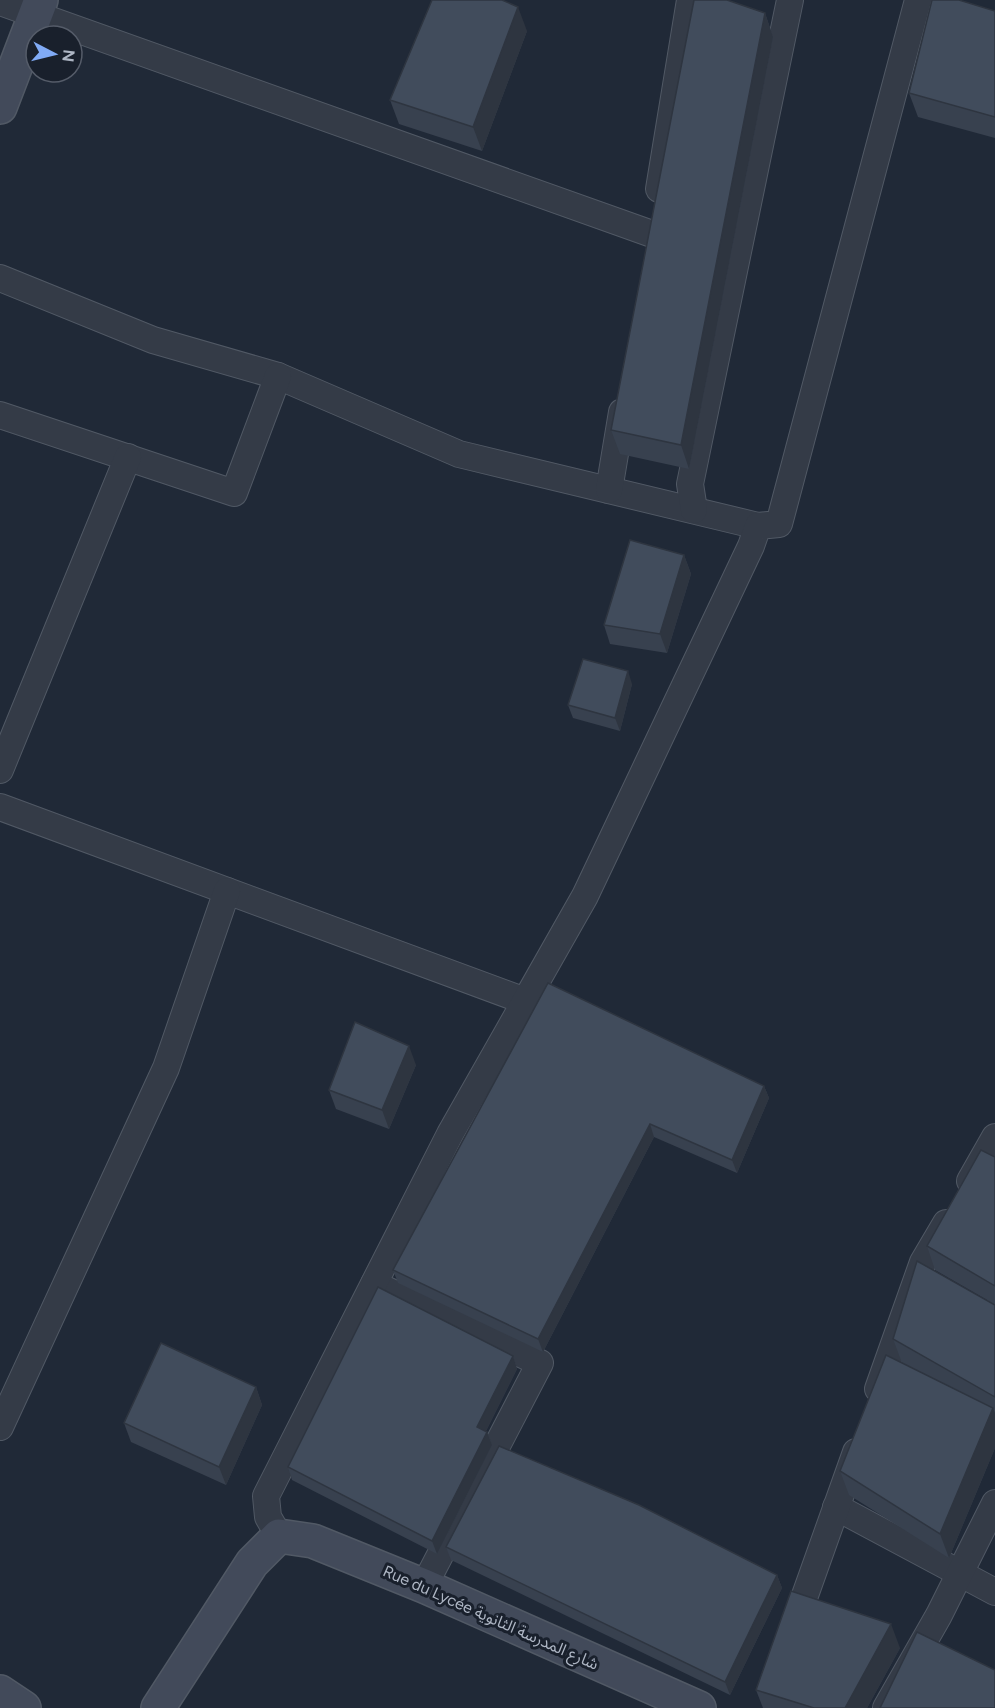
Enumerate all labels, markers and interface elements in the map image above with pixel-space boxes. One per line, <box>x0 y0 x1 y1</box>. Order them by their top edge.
north arrow <box>24 24 84 84</box>
text: N <box>58 48 79 63</box>
street label: Rue du Lycée شارع المدرسة الثانوية <box>379 1561 602 1676</box>

